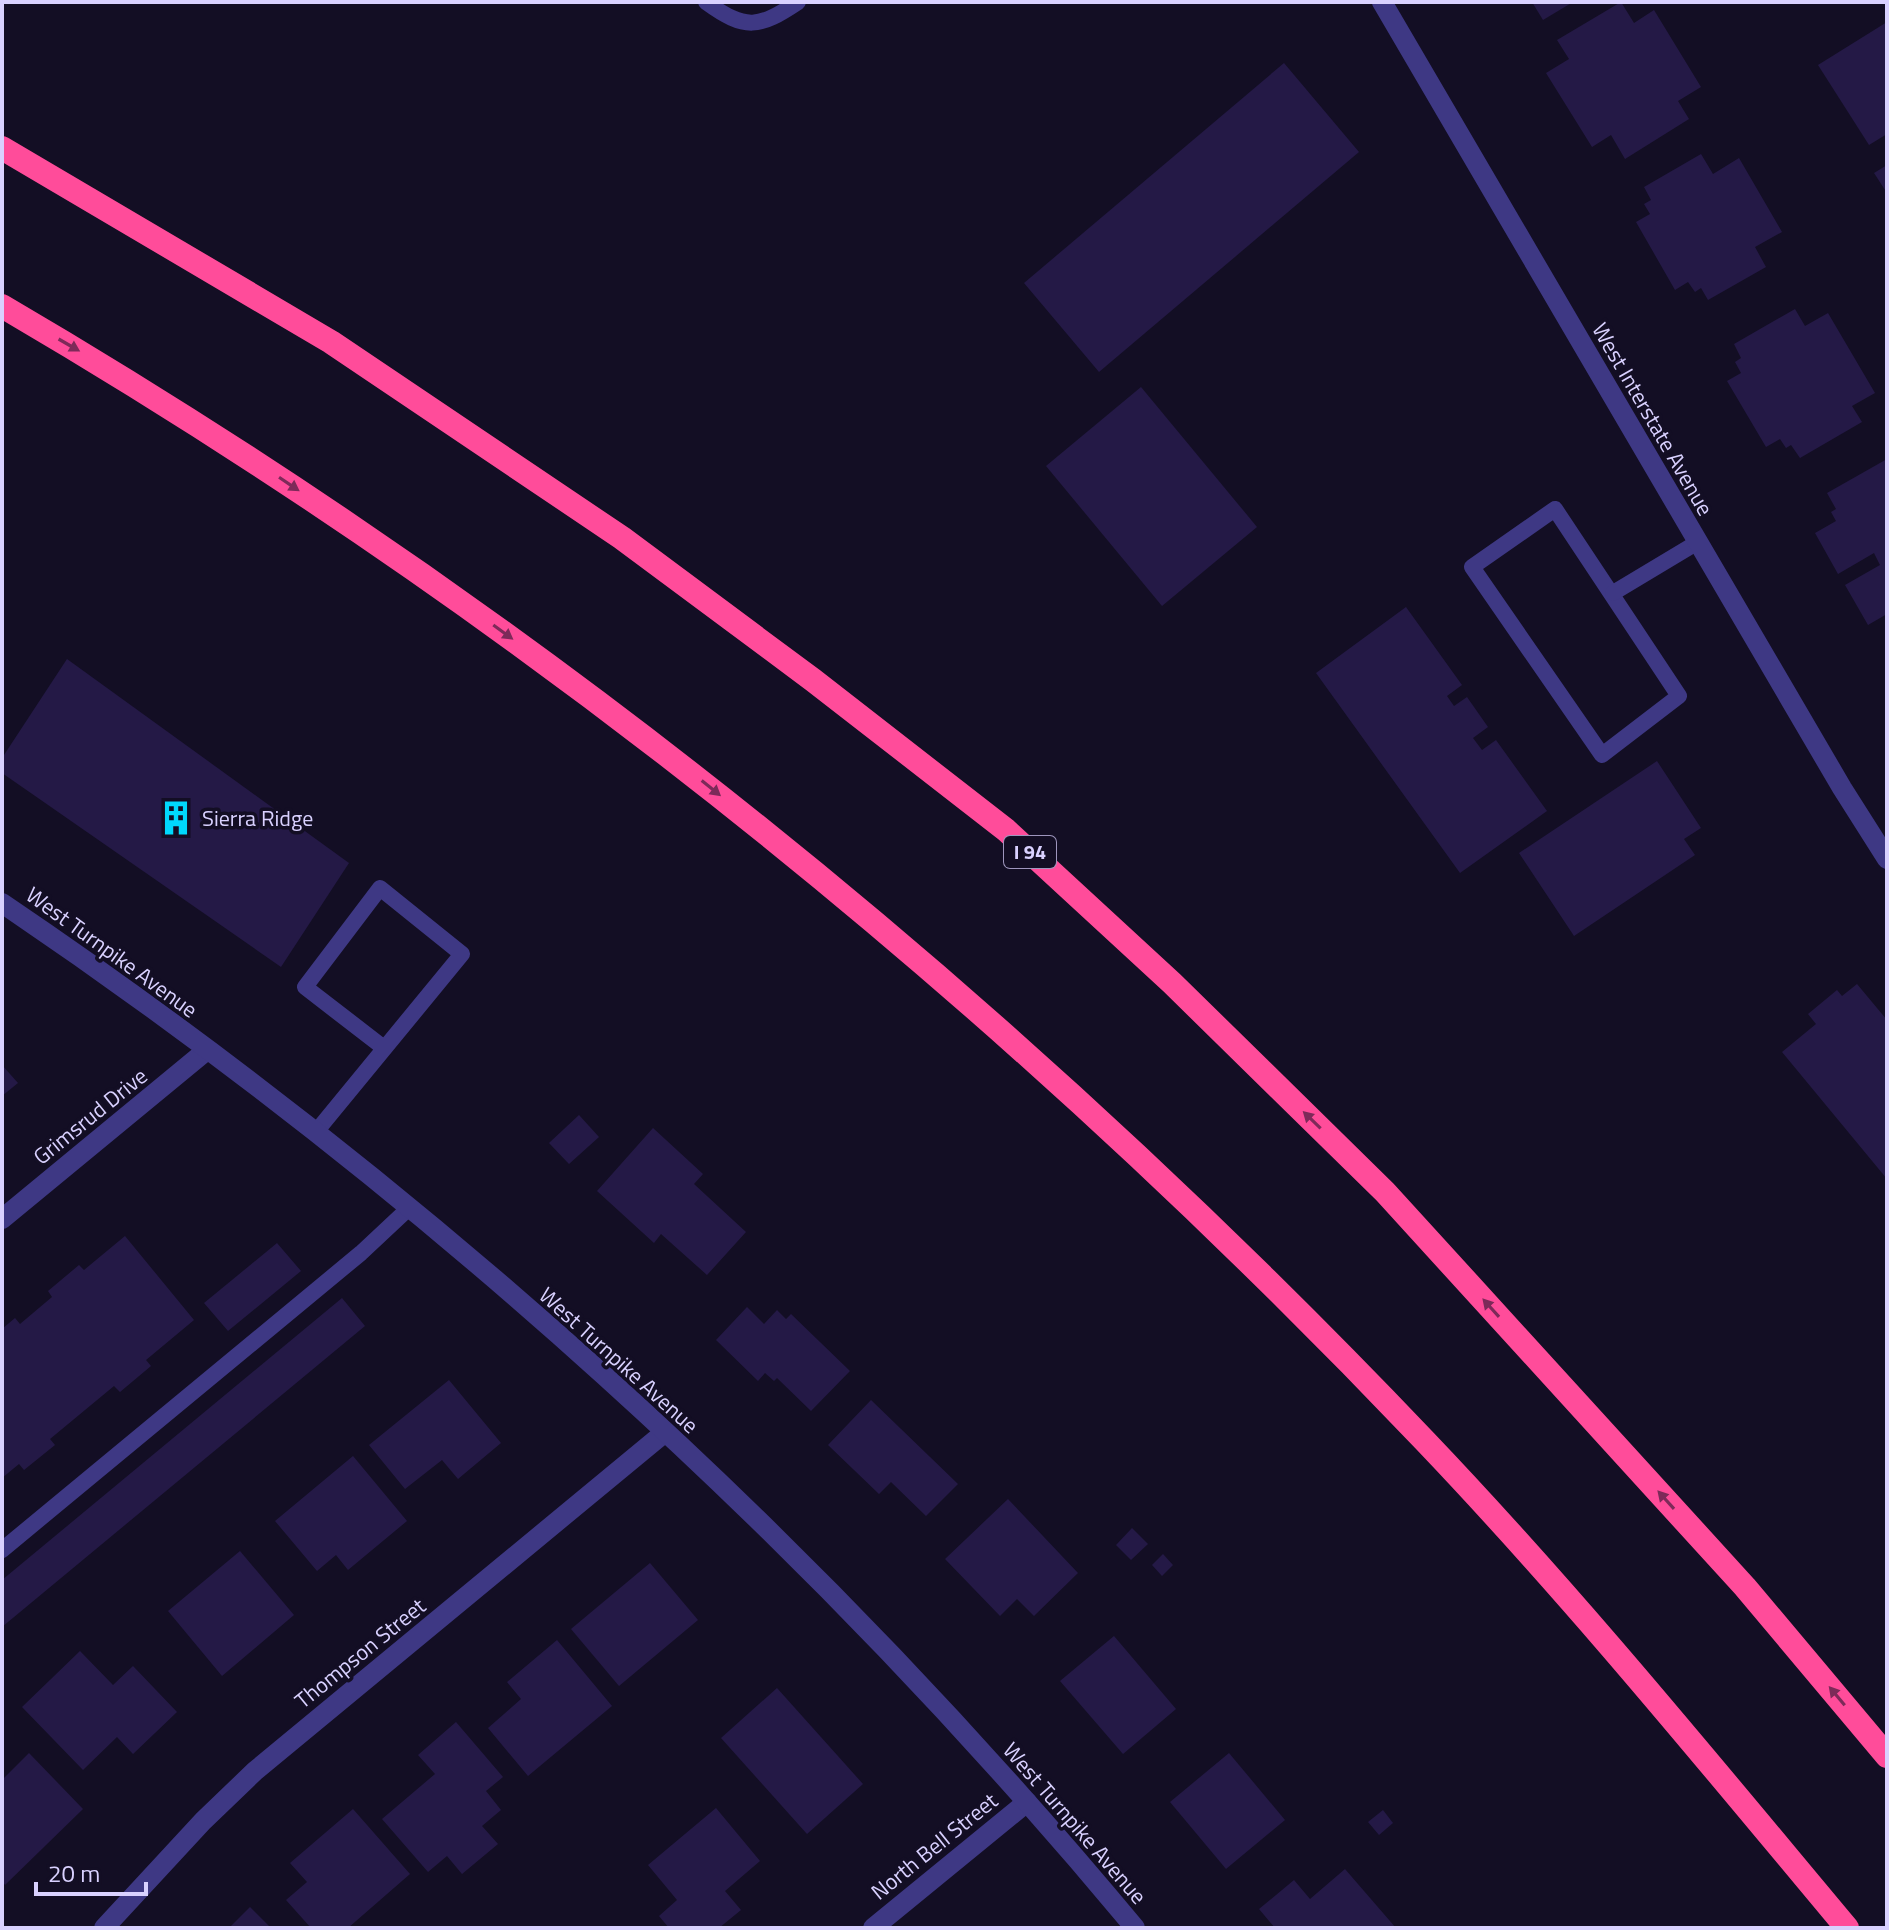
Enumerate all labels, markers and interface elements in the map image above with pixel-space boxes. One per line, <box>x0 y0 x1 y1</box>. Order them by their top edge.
street label: West Interstate Avenue <box>1584 316 1722 522</box>
one-way arrow <box>58 338 80 352</box>
one-way arrow <box>278 476 300 491</box>
one-way arrow <box>493 623 513 639</box>
one-way arrow <box>701 779 721 796</box>
building icon: Sierra Ridge <box>157 799 195 837</box>
place label: Sierra Ridge <box>202 801 313 835</box>
road number: I 94 <box>1004 836 1056 868</box>
street label: West Turnpike Avenue <box>19 878 205 1026</box>
street label: Grimsrud Drive <box>25 1059 155 1173</box>
one-way arrow <box>1303 1111 1322 1130</box>
street label: West Turnpike Avenue <box>531 1279 707 1441</box>
one-way arrow <box>1483 1299 1500 1319</box>
one-way arrow <box>1658 1491 1676 1510</box>
street label: Thompson Street <box>287 1589 433 1717</box>
one-way arrow <box>1829 1687 1846 1707</box>
street label: West Turnpike Avenue <box>995 1734 1155 1912</box>
street label: North Bell Street <box>863 1784 1005 1908</box>
scale bar <box>36 1846 146 1896</box>
text: 20 m <box>48 1855 100 1891</box>

